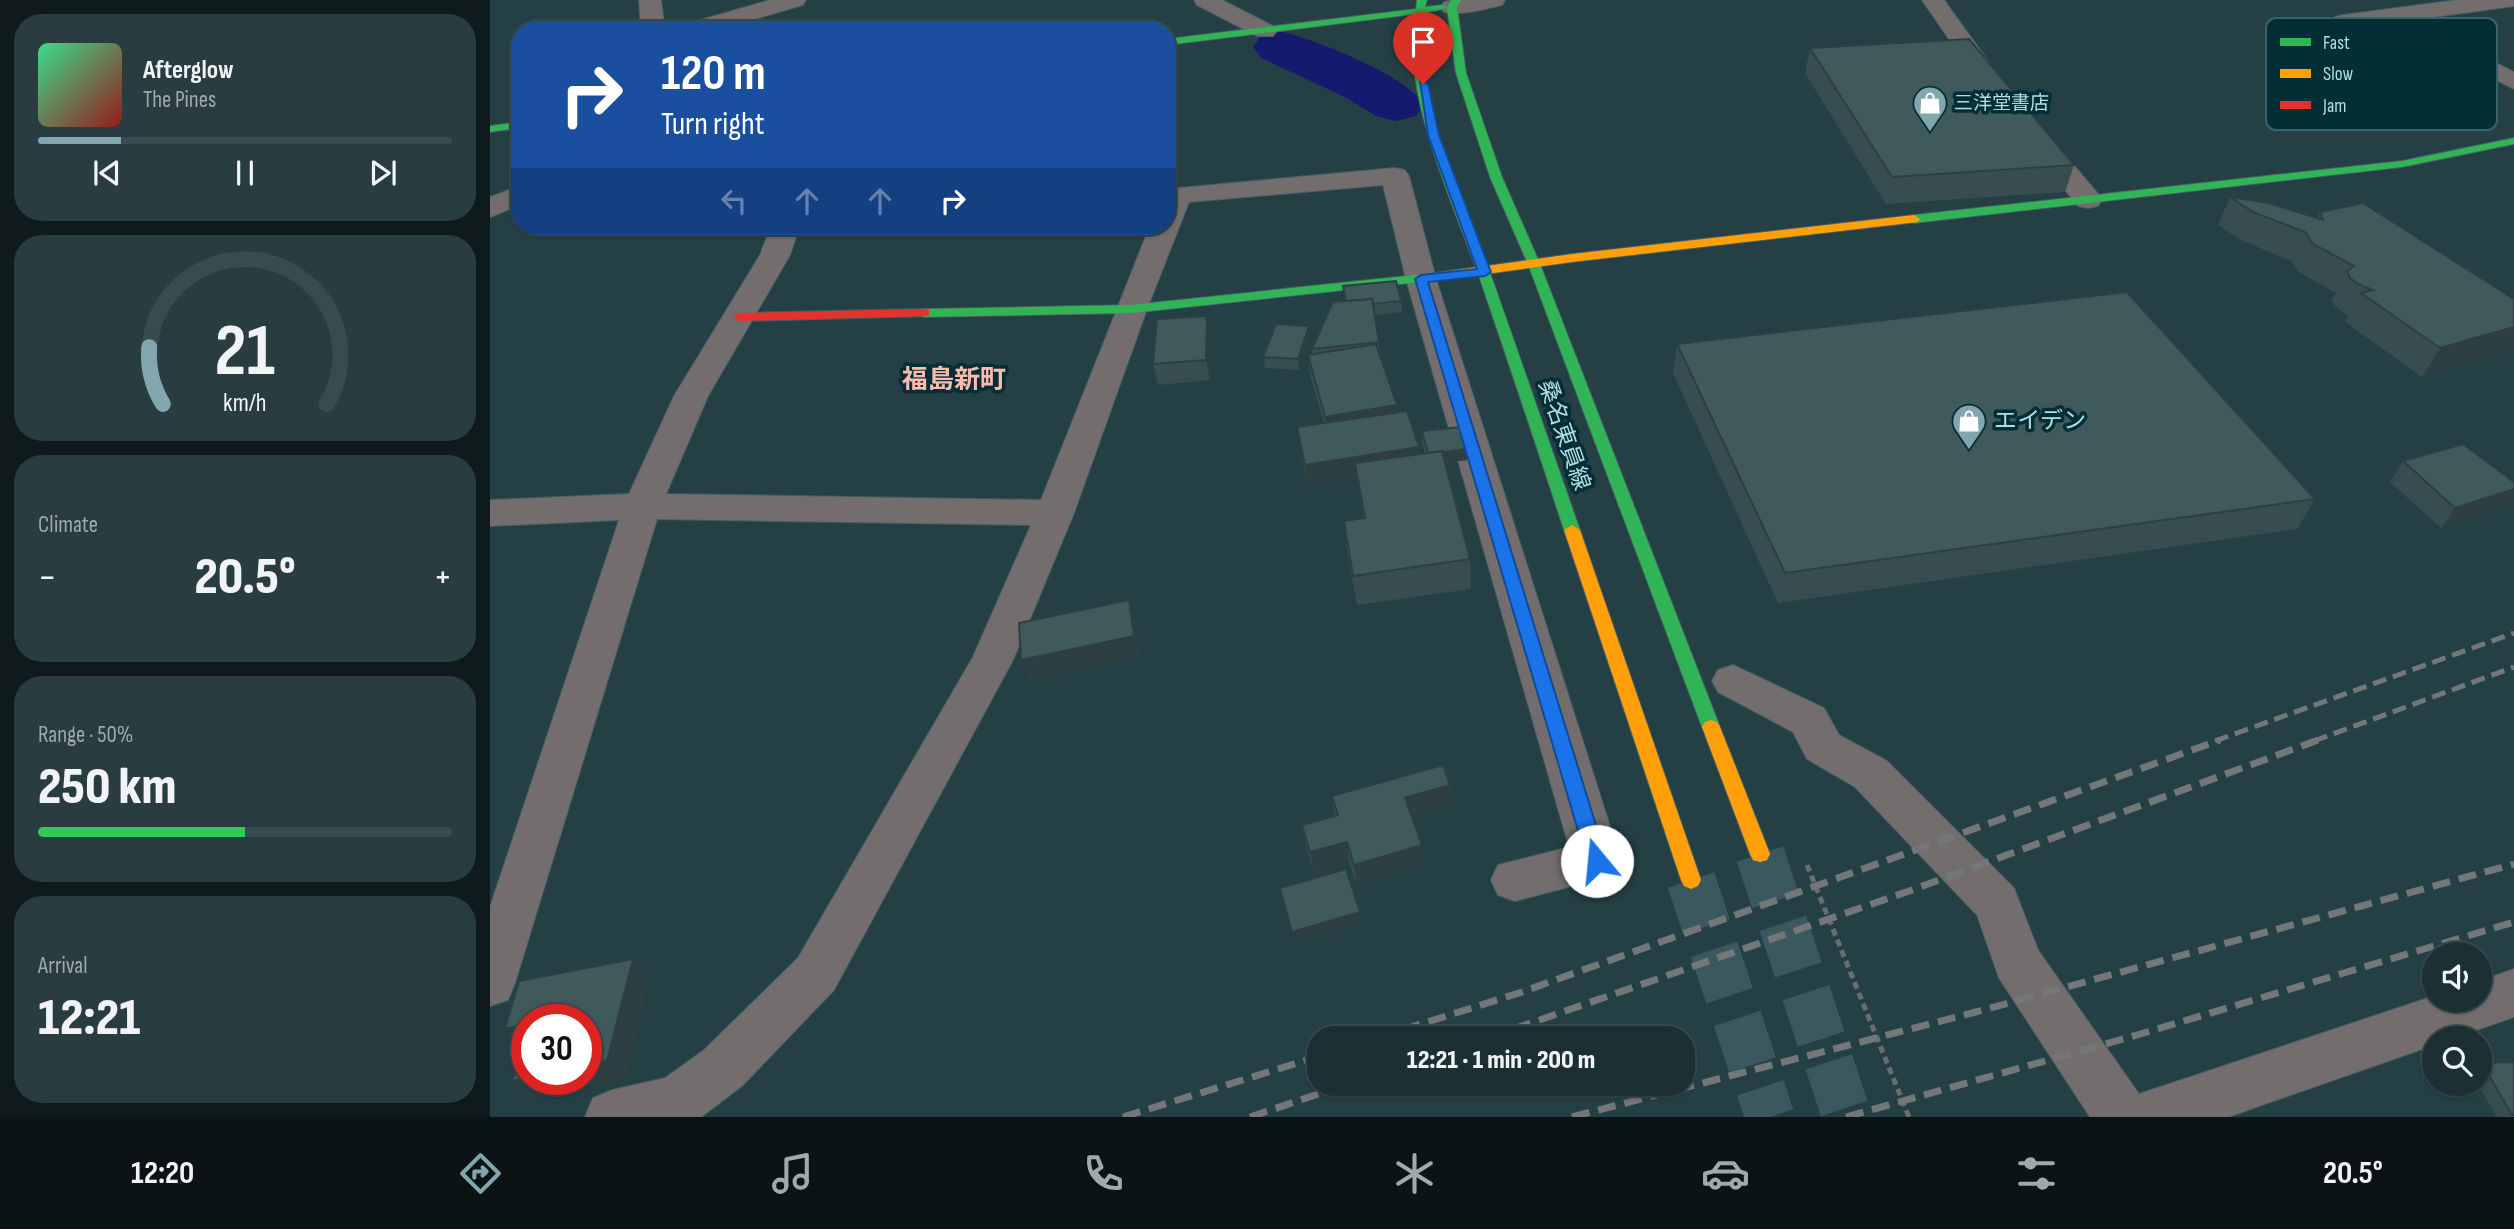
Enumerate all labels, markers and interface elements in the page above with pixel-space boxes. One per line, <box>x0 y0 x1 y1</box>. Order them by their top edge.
pin <box>1393 12.0 1453 84</box>
legend <box>2266 18 2497 130</box>
icon: arrive <box>1404 23 1442 61</box>
text: Fast <box>2323 32 2350 55</box>
text: 120 m <box>661 45 766 104</box>
icon: right <box>546 49 637 140</box>
text: Afterglow <box>143 55 234 86</box>
text: Slow <box>2323 63 2353 86</box>
shop icon: 三洋堂書店 <box>1911 84 1949 133</box>
text: The Pines <box>143 86 216 114</box>
place label: 三洋堂書店 <box>1954 92 2049 115</box>
text: Jam <box>2322 95 2346 118</box>
text: Turn right <box>661 105 765 144</box>
icon: previous <box>88 154 126 192</box>
icon: pause <box>226 154 264 192</box>
icon: next <box>364 154 402 192</box>
icon: left <box>715 182 753 220</box>
icon: ahead <box>788 182 826 220</box>
icon: ahead <box>861 182 899 220</box>
icon: right <box>934 182 972 220</box>
text: 21 <box>215 308 275 396</box>
district label: 福島新町 <box>902 365 1006 396</box>
street label: 桑名東員線 <box>1532 376 1596 494</box>
text: km/h <box>223 388 267 419</box>
shop icon: エイデン <box>1950 402 1988 451</box>
place label: エイデン <box>1994 407 2086 435</box>
text: Climate <box>38 511 98 539</box>
text: 20.5° <box>194 546 296 609</box>
text: − <box>38 555 57 600</box>
text: + <box>433 555 452 600</box>
text: Range · 50% <box>38 721 133 749</box>
text: 250 km <box>38 756 176 819</box>
position arrow <box>1560 824 1634 898</box>
map controls <box>2422 942 2492 1096</box>
button: sound <box>2422 942 2492 1012</box>
text: Arrival <box>38 952 87 980</box>
text: 12:21 <box>38 987 140 1050</box>
speed limit sign: 30 <box>511 1004 602 1095</box>
button: search <box>2422 1026 2492 1096</box>
text: 12:21 · 1 min · 200 m <box>1407 1045 1595 1076</box>
icon: directions <box>456 1149 505 1198</box>
icon: music <box>768 1149 817 1198</box>
icon: phone <box>1079 1149 1128 1198</box>
icon: climate <box>1390 1149 1439 1198</box>
icon: car <box>1701 1149 1750 1198</box>
icon: filters <box>2012 1149 2061 1198</box>
text: 12:20 <box>131 1154 194 1193</box>
text: 20.5° <box>2323 1154 2383 1193</box>

